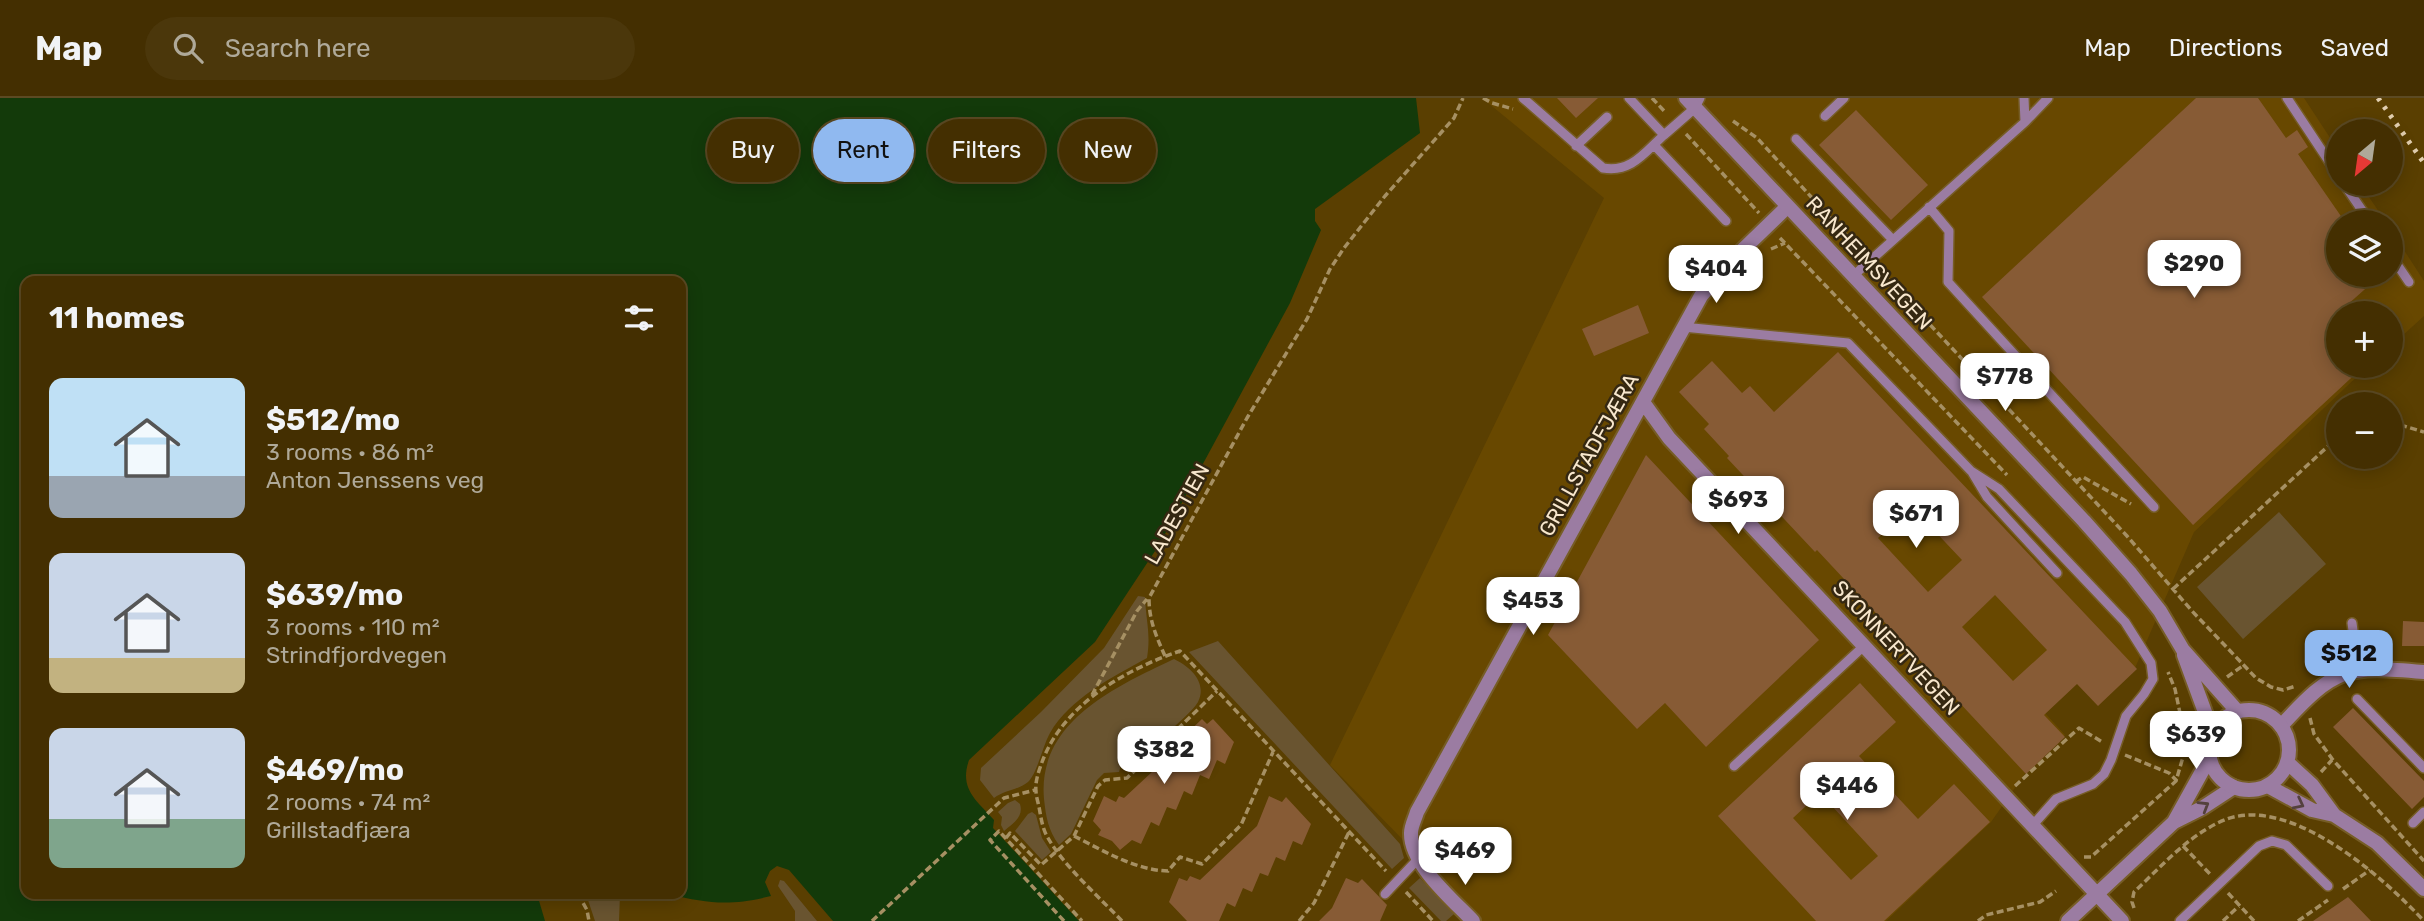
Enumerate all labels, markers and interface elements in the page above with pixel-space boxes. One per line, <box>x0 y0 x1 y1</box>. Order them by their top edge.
search box <box>145 17 635 80</box>
text: Map <box>35 29 103 68</box>
icon: search <box>169 29 207 67</box>
text: Search here <box>225 33 370 64</box>
text: Map <box>2084 34 2131 62</box>
text: Directions <box>2169 34 2282 62</box>
text: Saved <box>2320 34 2389 62</box>
chip: Buy <box>707 119 799 182</box>
chip: Rent <box>813 119 914 182</box>
chip: Filters <box>928 119 1045 182</box>
chip: New <box>1059 119 1156 182</box>
north arrow <box>2326 119 2403 196</box>
map controls <box>2326 119 2403 469</box>
street label: RANHEIMSVEGEN <box>1801 191 1938 334</box>
button: layers <box>2326 210 2403 287</box>
pin: $290 <box>2153 240 2235 300</box>
pin: $404 <box>1675 246 1757 305</box>
text: $290 <box>2164 249 2224 277</box>
text: $404 <box>1685 254 1747 282</box>
icon: filters <box>620 299 658 337</box>
text: 11 homes <box>49 300 185 336</box>
button: + <box>2326 301 2403 378</box>
pin: $778 <box>1964 354 2046 413</box>
text: $778 <box>1976 362 2034 390</box>
street label: GRILLSTADFJÆRA <box>1533 369 1644 540</box>
button: − <box>2326 392 2403 469</box>
text: $512/mo <box>266 402 400 438</box>
icon: home <box>105 406 189 490</box>
text: 3 rooms · 86 m² <box>266 438 434 466</box>
street label: LADESTIEN <box>1139 459 1214 568</box>
text: Anton Jenssens veg <box>266 466 484 494</box>
pin: $693 <box>1697 476 1779 536</box>
text: $693 <box>1708 485 1768 513</box>
pin: $671 <box>1875 490 1957 550</box>
text: $671 <box>1889 499 1943 527</box>
street label: SKONNERTVEGEN <box>1828 575 1965 720</box>
text: $639/mo <box>266 577 403 613</box>
pin: $453 <box>1492 578 1574 637</box>
icon: home <box>105 581 189 665</box>
text: $453 <box>1502 586 1564 614</box>
text: 3 rooms · 110 m² <box>266 613 440 641</box>
pin: $512 <box>2308 630 2390 690</box>
text: $512 <box>2321 639 2377 667</box>
text: Strindfjordvegen <box>266 641 447 669</box>
pin: $639 <box>2155 712 2237 771</box>
text: $639 <box>2166 720 2226 748</box>
pin: $382 <box>1123 726 1205 786</box>
text: $382 <box>1133 735 1195 763</box>
text: $469/mo <box>266 752 404 788</box>
icon: home <box>105 756 189 840</box>
pin: $446 <box>1806 762 1888 822</box>
text: $446 <box>1816 771 1878 799</box>
text: 2 rooms · 74 m² <box>266 788 430 816</box>
one-way arrow <box>2292 795 2305 809</box>
one-way arrow <box>2197 801 2210 814</box>
text: Grillstadfjæra <box>266 816 411 844</box>
pin: $469 <box>1424 828 1506 887</box>
text: $469 <box>1435 836 1495 864</box>

